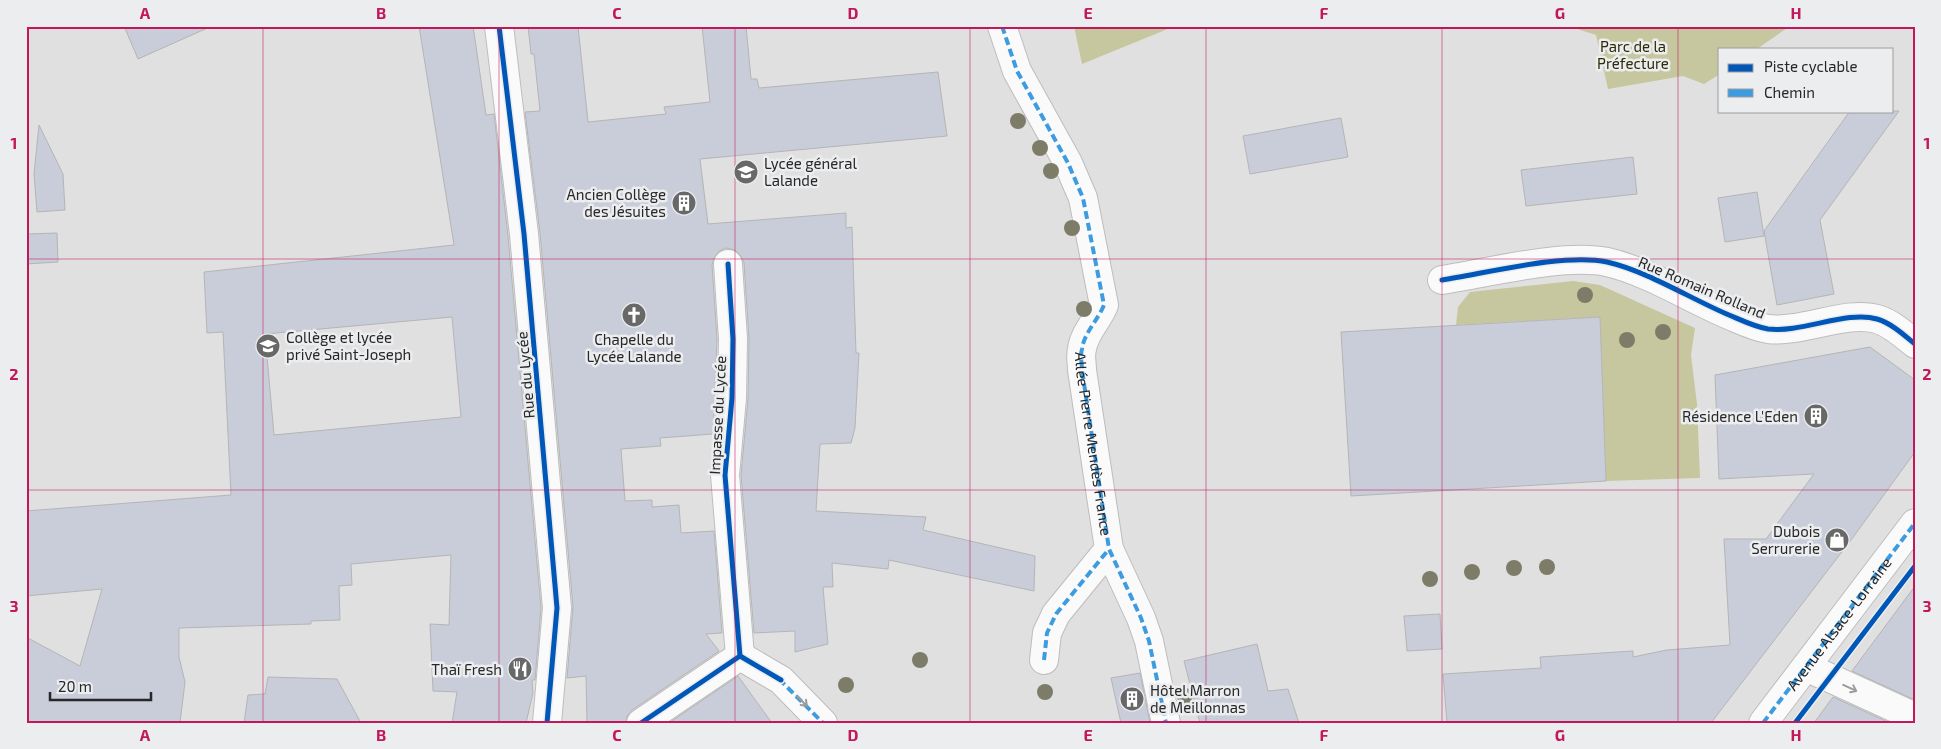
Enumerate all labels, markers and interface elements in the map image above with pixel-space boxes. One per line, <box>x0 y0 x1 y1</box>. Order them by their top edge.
text: A <box>140 3 151 22</box>
text: B <box>376 3 386 22</box>
text: C <box>612 3 622 22</box>
text: D <box>848 3 859 22</box>
text: E <box>1083 3 1093 22</box>
text: F <box>1320 3 1329 22</box>
text: G <box>1555 3 1565 22</box>
text: H <box>1790 3 1802 22</box>
park label: Parc de la Préfecture <box>1597 37 1669 72</box>
legend <box>1718 48 1894 112</box>
text: Piste cyclable <box>1764 57 1858 75</box>
text: Chemin <box>1764 83 1815 101</box>
text: 1 <box>11 133 17 152</box>
text: 1 <box>1924 133 1930 152</box>
place label: Lycée général Lalande <box>764 154 858 189</box>
school or university icon: Lycée général Lalande <box>733 159 759 185</box>
place label: Ancien Collège des Jésuites <box>566 185 666 220</box>
building icon: Ancien Collège des Jésuites <box>671 190 697 216</box>
street label: Rue Romain Rolland <box>1636 252 1768 322</box>
church icon: Chapelle du Lycée Lalande <box>621 302 647 328</box>
place label: Collège et lycée privé Saint-Joseph <box>286 328 411 363</box>
place label: Chapelle du Lycée Lalande <box>586 330 682 365</box>
street label: Rue du Lycée <box>512 331 538 419</box>
school or university icon: Collège et lycée privé Saint-Joseph <box>255 333 281 359</box>
street label: Allée Pierre Mendès France <box>1072 352 1116 537</box>
street label: Impasse du Lycée <box>705 355 729 475</box>
text: 2 <box>9 364 19 383</box>
text: 2 <box>1922 364 1932 383</box>
building icon: Résidence L'Eden <box>1803 403 1829 429</box>
place label: Résidence L'Eden <box>1682 407 1798 425</box>
place label: Dubois Serrurerie <box>1751 522 1820 557</box>
shop icon: Dubois Serrurerie <box>1824 527 1850 553</box>
street label: Avenue Alsace-Lorraine <box>1782 554 1895 693</box>
text: 3 <box>9 596 19 615</box>
text: 3 <box>1922 596 1932 615</box>
restaurant icon: Thaï Fresh <box>507 656 533 682</box>
place label: Thaï Fresh <box>431 660 502 678</box>
scale bar <box>50 669 151 701</box>
text: 20 m <box>58 677 92 695</box>
place label: Hôtel Marron de Meillonnas <box>1150 681 1246 716</box>
one-way arrow <box>1843 683 1858 693</box>
building icon: Hôtel Marron de Meillonnas <box>1119 686 1145 712</box>
one-way arrow <box>796 695 808 708</box>
text: A <box>140 725 151 744</box>
text: B <box>376 725 386 744</box>
text: C <box>612 725 622 744</box>
text: D <box>848 725 859 744</box>
text: E <box>1083 725 1093 744</box>
text: F <box>1320 725 1329 744</box>
text: G <box>1555 725 1565 744</box>
text: H <box>1790 725 1802 744</box>

